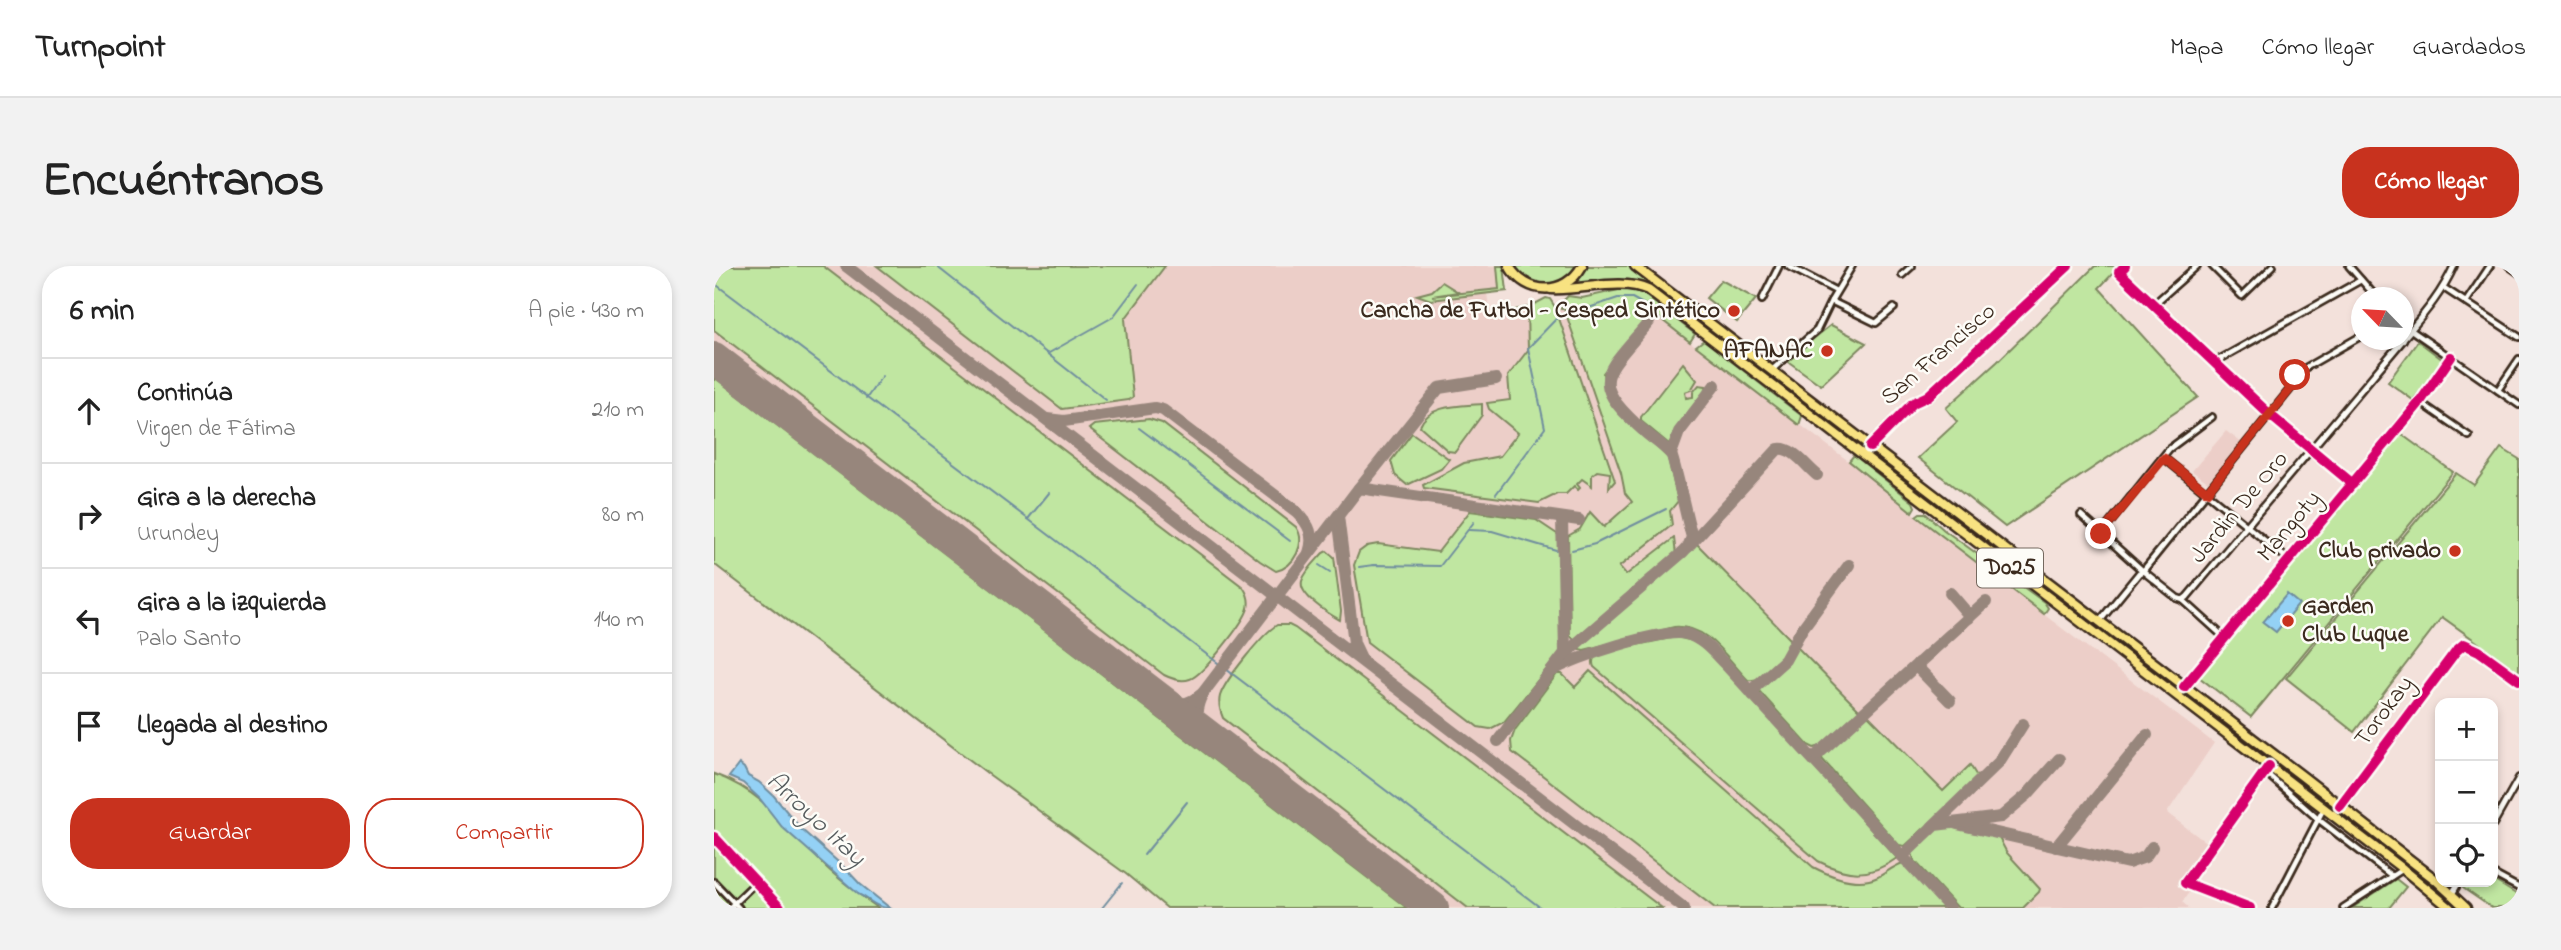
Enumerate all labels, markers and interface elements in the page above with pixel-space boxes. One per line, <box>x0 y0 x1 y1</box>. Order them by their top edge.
text: Turnpoint <box>35 24 166 72</box>
text: Mapa <box>2170 31 2223 66</box>
text: Cómo llegar <box>2261 31 2374 66</box>
text: Guardados <box>2412 31 2526 66</box>
text: Encuéntranos <box>42 146 324 218</box>
button: Cómo llegar <box>2342 147 2519 218</box>
north arrow <box>2351 287 2414 350</box>
text: 6 min <box>70 290 134 334</box>
place label: Cancha de Futbol - Cesped Sintético <box>1360 294 1720 329</box>
text: A pie · 430 m <box>528 295 644 328</box>
street label: San Francisco <box>1874 295 2004 415</box>
marker: Cancha de Futbol - Cesped Sintético <box>1726 303 1742 319</box>
place label: AFANAC <box>1724 334 1813 369</box>
marker: AFANAC <box>1819 343 1835 359</box>
route start <box>2279 359 2310 390</box>
text: Continúa <box>137 375 233 413</box>
icon: ahead <box>70 392 108 430</box>
text: 210 m <box>592 394 644 427</box>
text: Virgen de Fátima <box>137 413 296 446</box>
street label: Jardin De Oro <box>2182 444 2298 572</box>
text: Gira a la derecha <box>137 480 316 518</box>
street label: Mangoty <box>2250 484 2331 571</box>
icon: right <box>70 497 108 535</box>
text: 80 m <box>602 499 644 532</box>
text: Urundey <box>137 518 219 551</box>
route end <box>2085 518 2116 549</box>
place label: Club privado <box>2318 534 2441 569</box>
marker: Club privado <box>2447 543 2463 559</box>
road number: D025 <box>1977 548 2043 588</box>
text: Gira a la izquierda <box>137 585 326 623</box>
place label: Garden Club Luque <box>2302 590 2410 653</box>
icon: left <box>70 602 108 640</box>
text: 140 m <box>594 604 644 637</box>
marker: Garden Club Luque <box>2280 613 2296 629</box>
text: Palo Santo <box>137 623 241 656</box>
street label: Torokay <box>2347 669 2424 756</box>
map controls <box>2435 698 2498 887</box>
button: + <box>2435 698 2498 761</box>
icon: arrive <box>70 707 108 745</box>
text: Llegada al destino <box>137 707 328 745</box>
button: − <box>2435 761 2498 824</box>
water label: Arroyo Itay <box>757 764 874 877</box>
button: Guardar <box>70 798 350 869</box>
button: Compartir <box>364 798 644 869</box>
button: locate <box>2435 824 2498 887</box>

